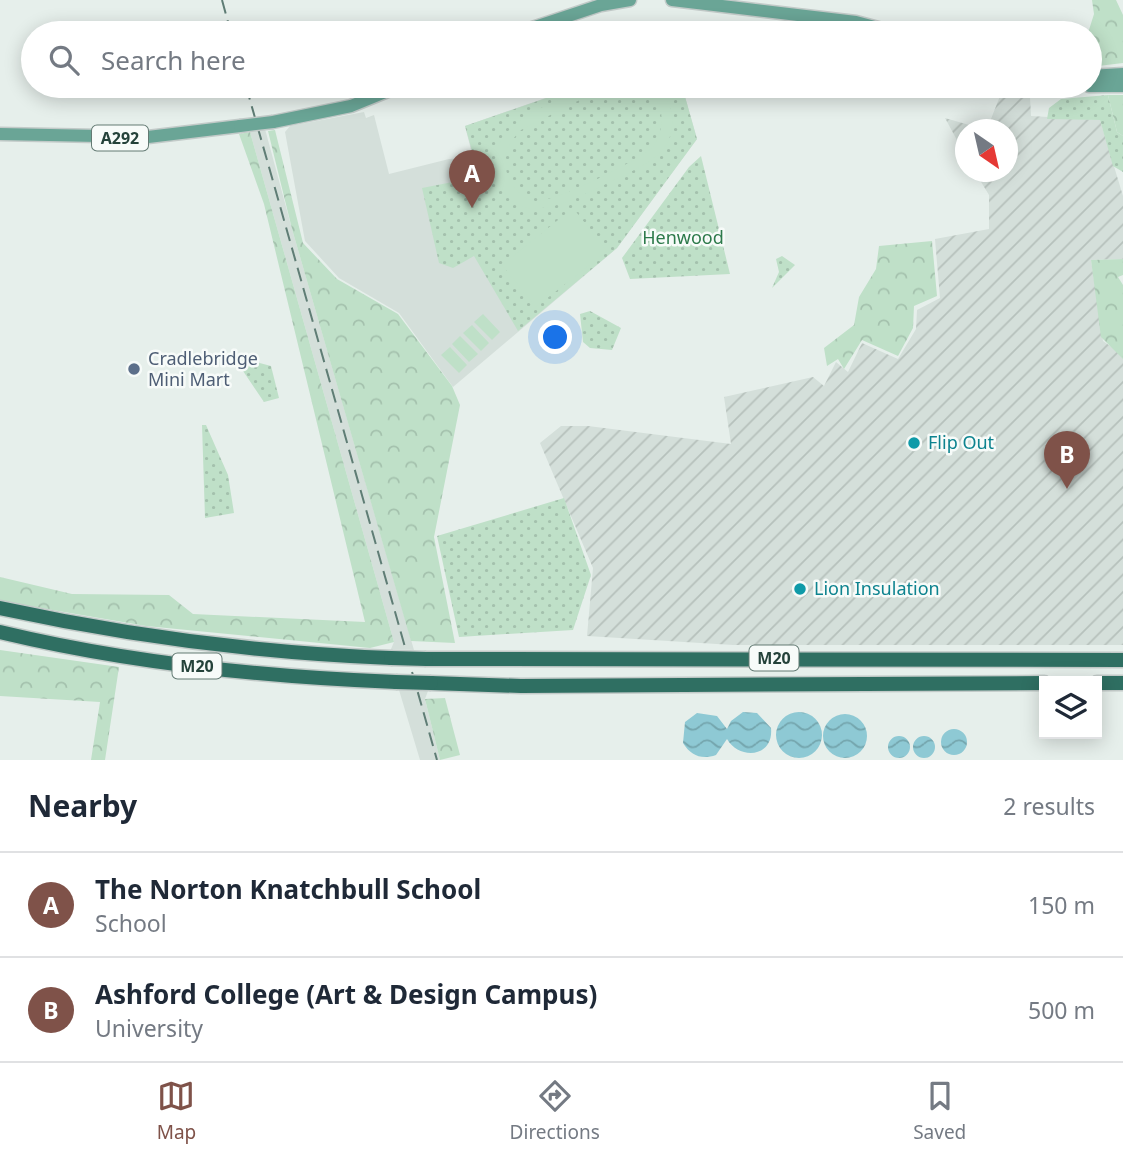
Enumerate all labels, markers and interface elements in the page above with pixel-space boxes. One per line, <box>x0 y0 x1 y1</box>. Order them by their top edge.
search box <box>21 21 1102 98</box>
icon: search <box>45 41 83 79</box>
text: Search here <box>101 42 246 78</box>
north arrow <box>955 119 1018 182</box>
road number: A292 <box>92 126 148 150</box>
pin: A <box>449 150 495 208</box>
park label: Henwood <box>642 225 724 249</box>
your location <box>538 320 572 354</box>
place label: Cradlebridge Mini Mart <box>148 346 258 391</box>
marker: Cradlebridge Mini Mart <box>126 361 142 377</box>
place label: Flip Out <box>928 430 995 454</box>
pin: B <box>1044 431 1090 489</box>
marker: Flip Out <box>906 435 922 451</box>
place label: Lion Insulation <box>814 576 940 600</box>
marker: Lion Insulation <box>792 581 808 597</box>
road number: M20 <box>750 646 798 670</box>
road number: M20 <box>172 653 222 678</box>
map controls <box>1039 676 1102 739</box>
button: layers <box>1039 676 1102 739</box>
text: Nearby <box>28 785 137 826</box>
text: 2 results <box>1003 790 1095 822</box>
text: The Norton Knatchbull School <box>95 871 481 907</box>
text: A <box>43 889 59 921</box>
text: 150 m <box>1028 889 1095 921</box>
text: School <box>95 907 167 939</box>
text: Ashford College (Art & Design Campus) <box>95 976 597 1012</box>
text: B <box>43 994 59 1026</box>
text: 500 m <box>1028 994 1095 1026</box>
text: University <box>95 1012 203 1044</box>
tab: Map <box>157 1077 196 1145</box>
tab: Directions <box>510 1077 600 1145</box>
tab: Saved <box>913 1077 966 1145</box>

